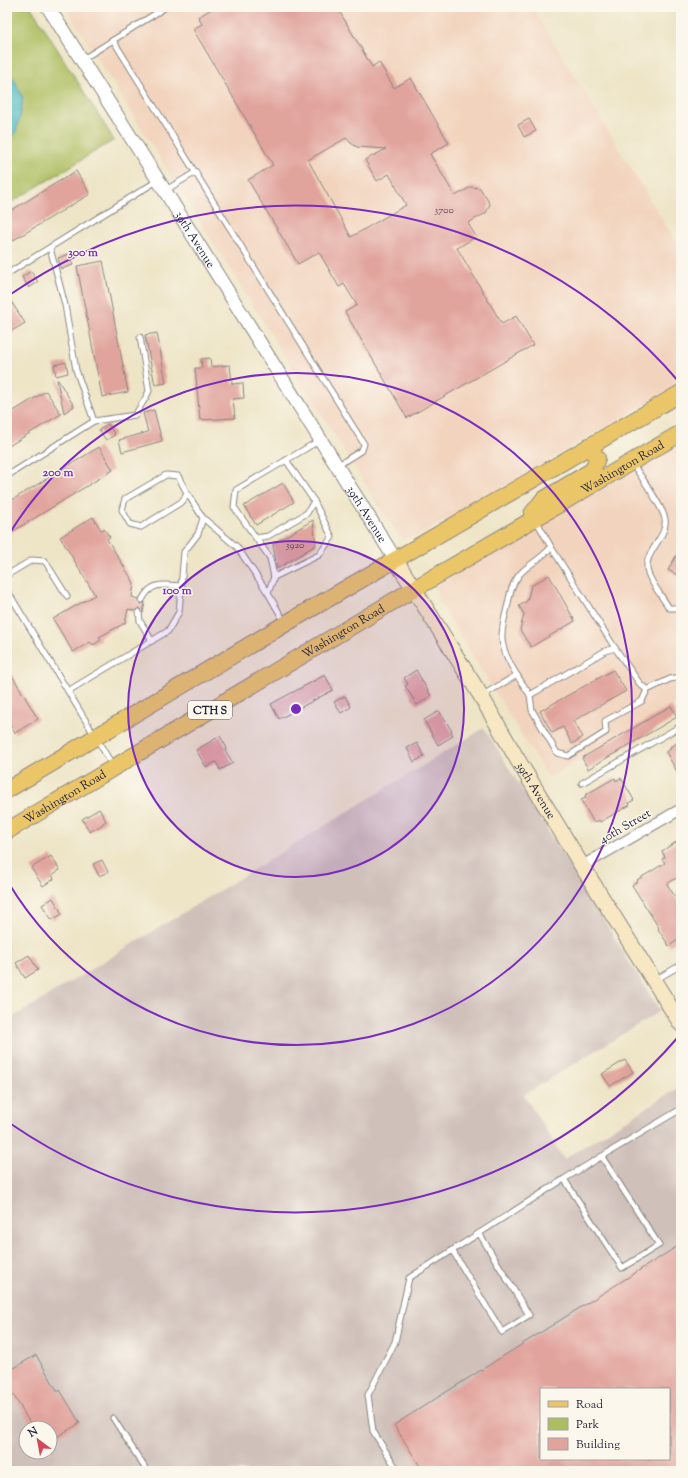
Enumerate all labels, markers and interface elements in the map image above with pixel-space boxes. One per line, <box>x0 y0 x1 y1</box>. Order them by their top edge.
house number: 3700 <box>434 203 454 218</box>
street label: 39th Avenue <box>170 208 219 272</box>
text: 300 m <box>68 244 98 262</box>
street label: Washington Road <box>578 437 668 499</box>
text: 200 m <box>43 464 73 482</box>
street label: 39th Avenue <box>341 483 391 547</box>
house number: 3920 <box>286 538 304 553</box>
text: 100 m <box>161 582 192 600</box>
street label: Washington Road <box>299 600 389 664</box>
road number: CTH S <box>188 701 232 719</box>
centre of rings <box>289 702 303 716</box>
street label: 39th Avenue <box>511 759 560 823</box>
street label: Washington Road <box>20 766 110 829</box>
street label: 40th Street <box>596 805 655 849</box>
legend <box>540 1388 670 1460</box>
text: Road <box>576 1396 603 1414</box>
text: Park <box>576 1416 599 1434</box>
north arrow <box>18 1420 58 1460</box>
text: N <box>24 1423 41 1442</box>
text: Building <box>576 1436 620 1454</box>

